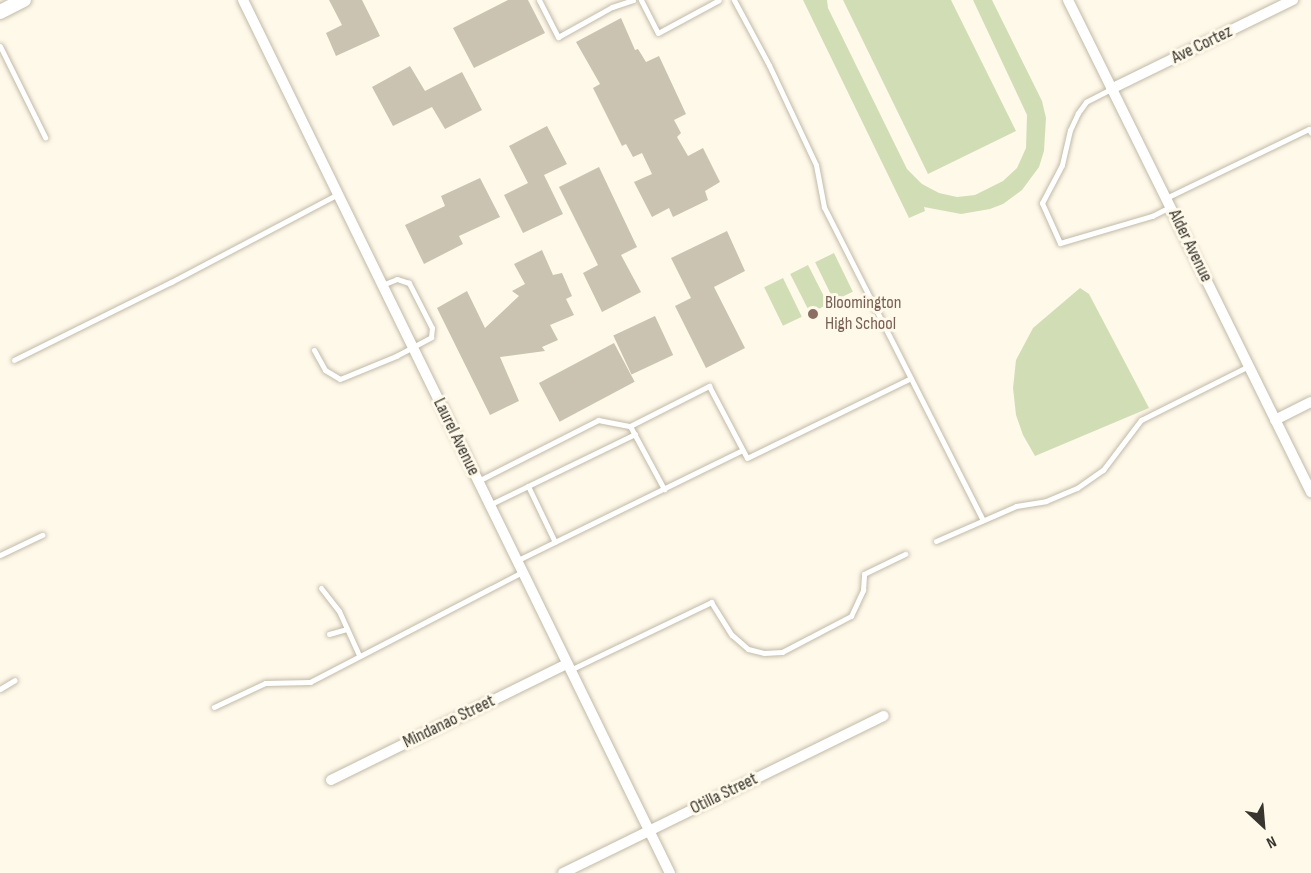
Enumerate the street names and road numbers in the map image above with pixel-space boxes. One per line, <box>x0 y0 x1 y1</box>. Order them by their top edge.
street label: Ave Cortez <box>1168 21 1236 69</box>
street label: Alder Avenue <box>1163 206 1217 286</box>
street label: Laurel Avenue <box>428 395 484 479</box>
street label: Mindanao Street <box>400 691 498 753</box>
street label: Otilla Street <box>687 768 761 820</box>

